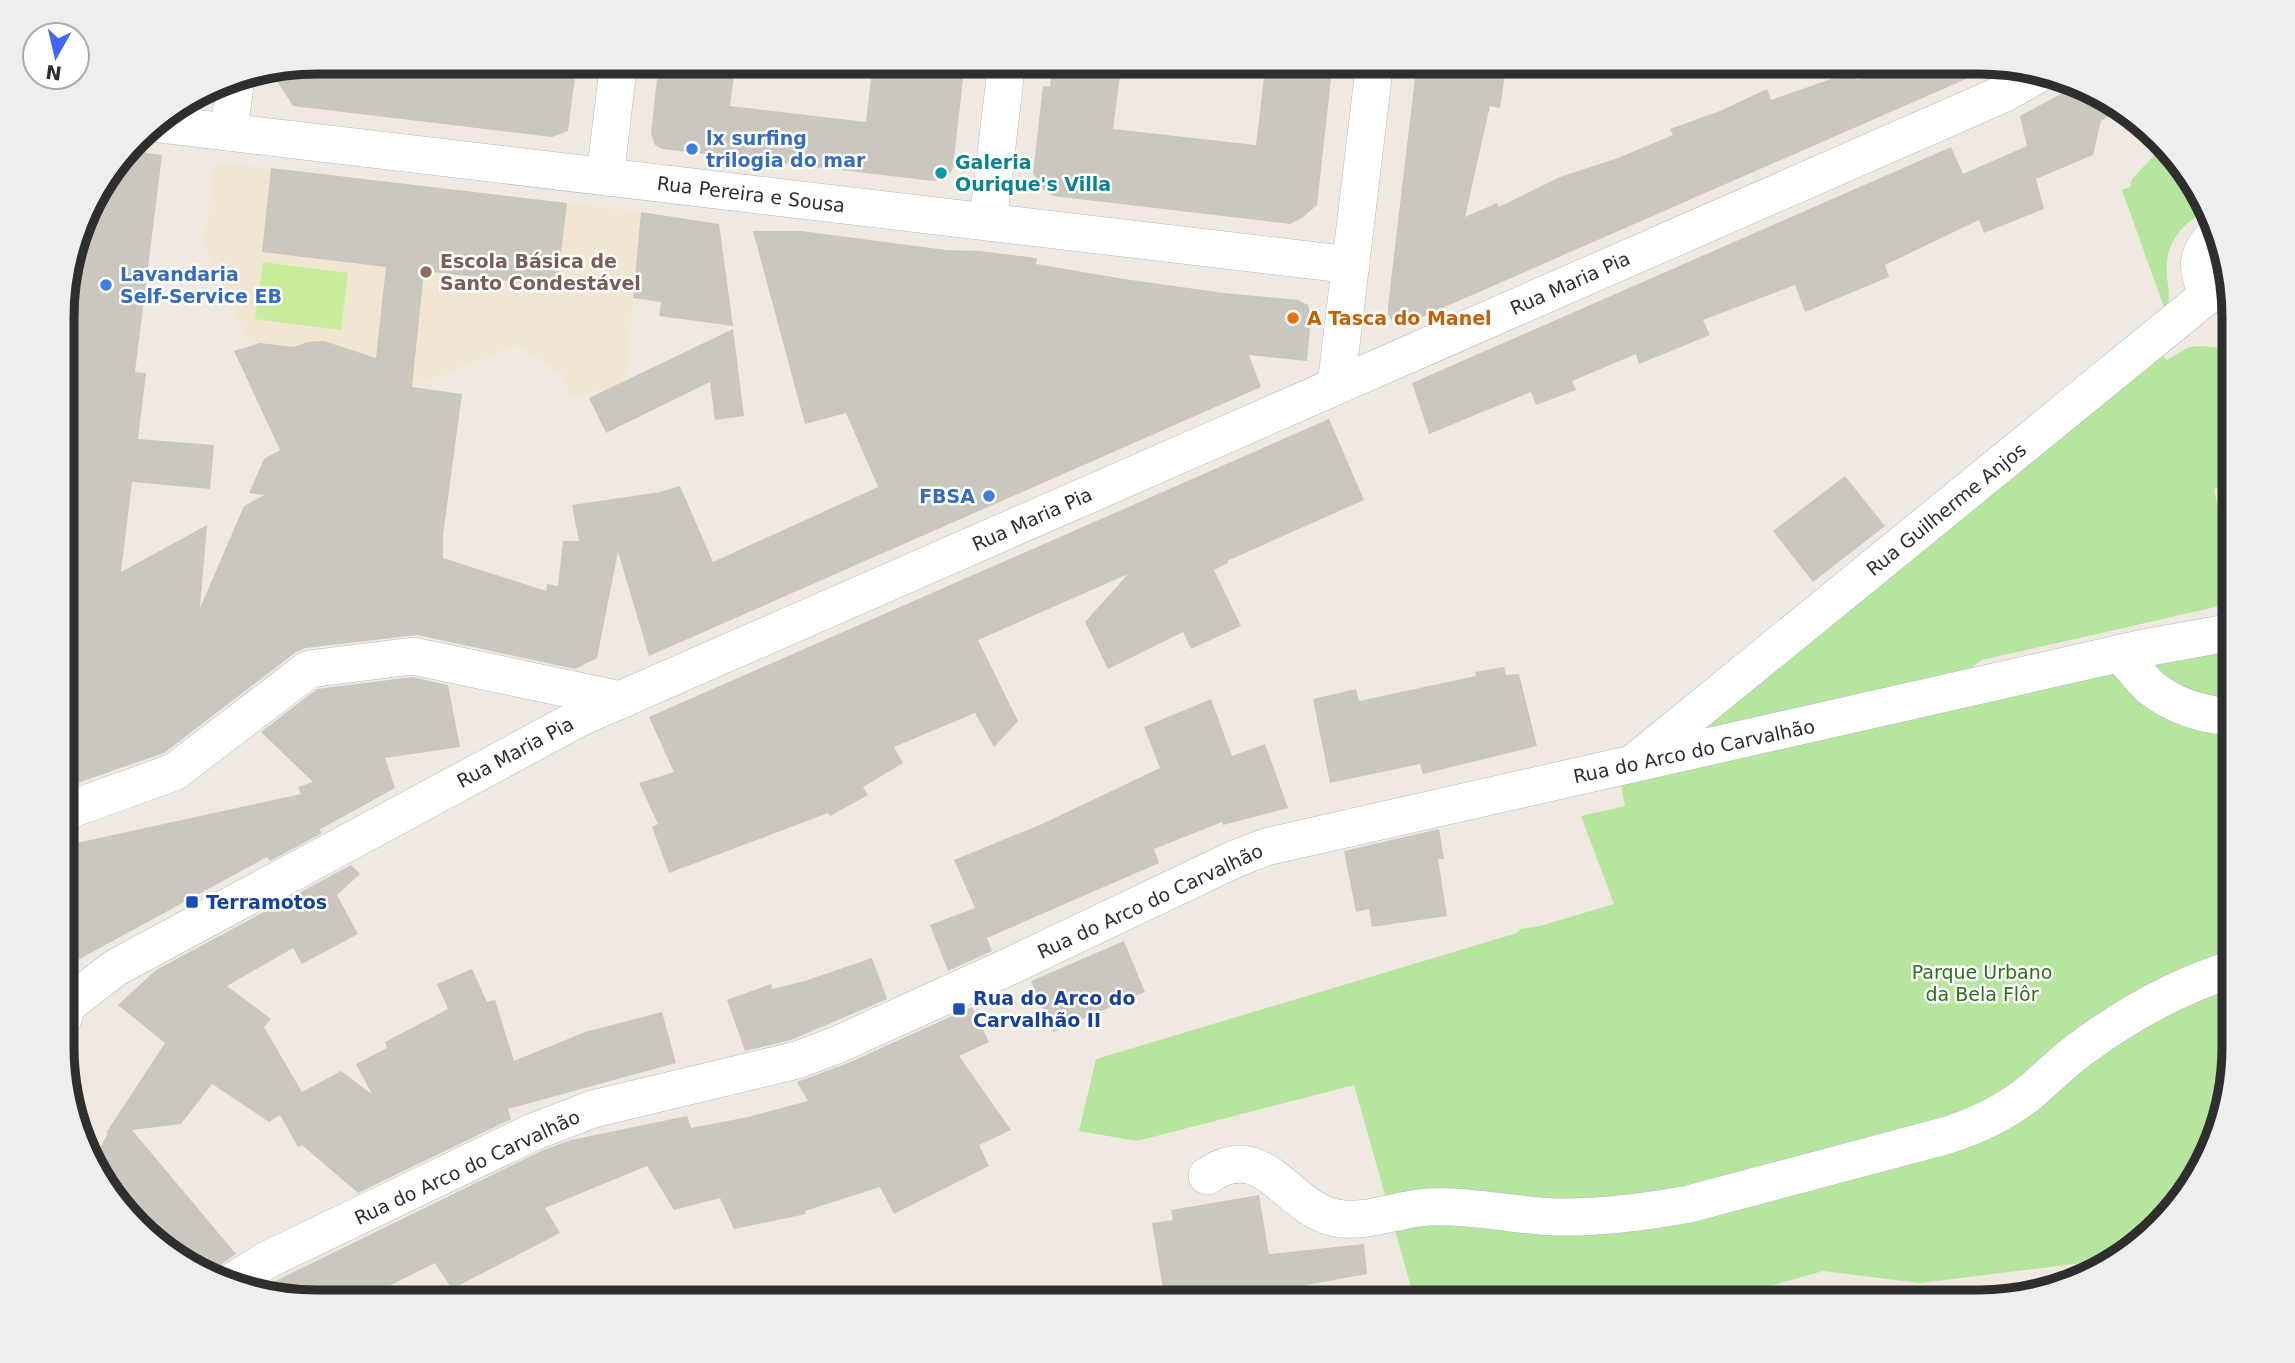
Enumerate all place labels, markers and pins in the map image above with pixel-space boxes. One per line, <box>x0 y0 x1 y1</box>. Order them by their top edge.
place label: lx surfing trilogia do mar <box>706 127 866 171</box>
marker: lx surfing trilogia do mar <box>684 141 700 157</box>
place label: Galeria Ourique's Villa <box>955 151 1111 195</box>
marker: Galeria Ourique's Villa <box>933 165 949 181</box>
place label: Escola Básica de Santo Condestável <box>440 250 641 294</box>
place label: Lavandaria Self-Service EB <box>120 263 282 307</box>
marker: Escola Básica de Santo Condestável <box>418 264 434 280</box>
marker: Lavandaria Self-Service EB <box>98 277 114 293</box>
place label: A Tasca do Manel <box>1307 307 1492 329</box>
marker: A Tasca do Manel <box>1285 310 1301 326</box>
place label: FBSA <box>919 485 975 507</box>
marker: FBSA <box>981 488 997 504</box>
place label: Terramotos <box>206 891 327 913</box>
marker: Terramotos <box>184 894 200 910</box>
place label: Rua do Arco do Carvalhão II <box>973 987 1136 1031</box>
marker: Rua do Arco do Carvalhão II <box>951 1001 967 1017</box>

